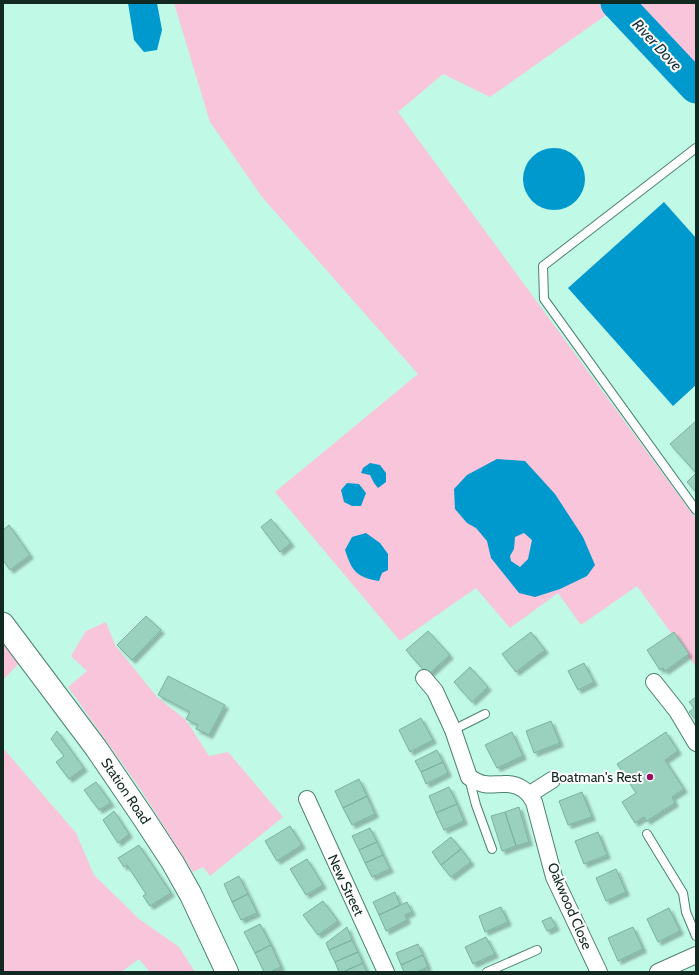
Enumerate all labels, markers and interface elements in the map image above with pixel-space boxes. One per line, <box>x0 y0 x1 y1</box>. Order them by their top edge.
water label: River Dove <box>629 16 685 75</box>
street label: Station Road <box>97 754 155 828</box>
place label: Boatman's Rest <box>551 768 642 786</box>
marker: Boatman's Rest <box>645 772 655 782</box>
street label: New Street <box>324 851 368 919</box>
street label: Oakwood Close <box>544 860 596 952</box>

